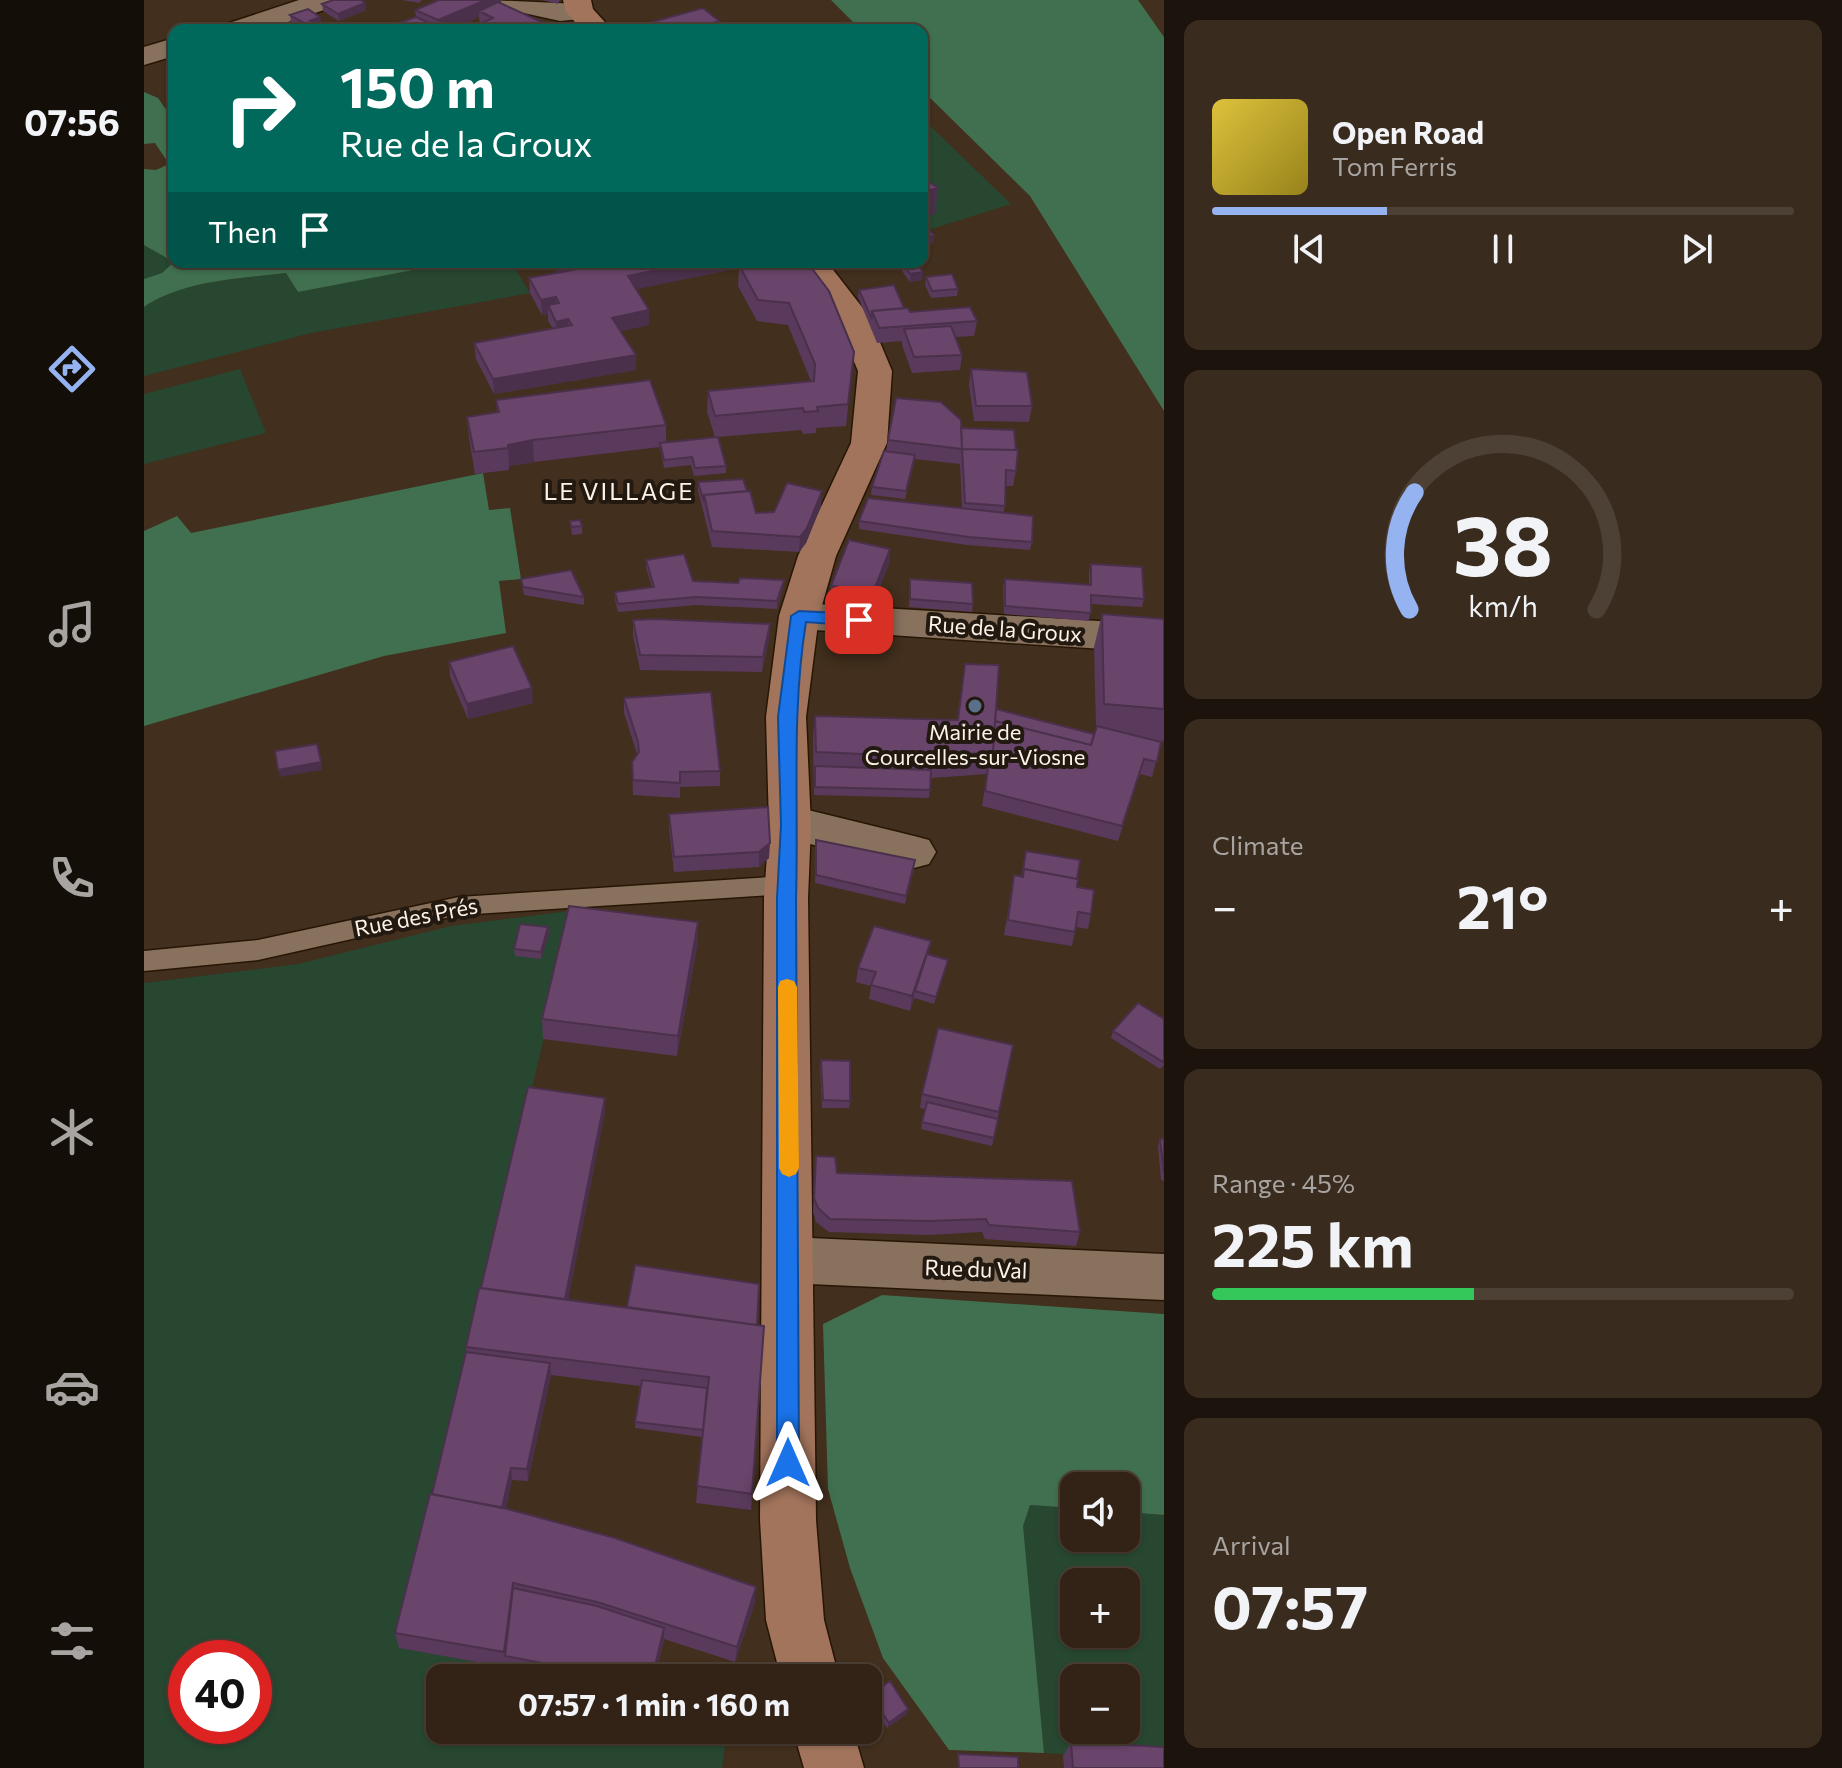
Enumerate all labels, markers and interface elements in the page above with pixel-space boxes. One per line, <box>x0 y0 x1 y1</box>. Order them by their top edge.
text: 150 m <box>340 51 495 120</box>
icon: right <box>208 56 312 160</box>
text: 07:56 <box>24 99 120 143</box>
text: Open Road <box>1332 113 1484 150</box>
text: Rue de la Groux <box>340 120 592 164</box>
text: Tom Ferris <box>1332 150 1457 181</box>
icon: arrive <box>293 208 337 252</box>
text: Then <box>208 212 277 249</box>
icon: previous <box>1287 227 1331 271</box>
icon: pause <box>1481 227 1525 271</box>
icon: next <box>1675 227 1719 271</box>
icon: directions <box>44 341 100 397</box>
district label: LE VILLAGE <box>544 476 694 505</box>
text: 38 <box>1453 491 1553 593</box>
pin <box>825 586 893 654</box>
text: km/h <box>1468 589 1538 624</box>
icon: music <box>44 596 100 652</box>
icon: arrive <box>837 598 881 642</box>
street label: Rue de la Groux <box>927 610 1083 647</box>
marker: Mairie de Courcelles-sur-Viosne <box>966 697 984 715</box>
place label: Mairie de Courcelles-sur-Viosne <box>865 718 1085 770</box>
text: Climate <box>1212 829 1304 860</box>
icon: phone <box>44 850 100 906</box>
text: 21° <box>1457 868 1549 941</box>
text: − <box>1212 878 1237 932</box>
text: + <box>1768 878 1794 932</box>
street label: Rue des Prés <box>352 891 480 942</box>
icon: climate <box>44 1104 100 1160</box>
text: Range · 45% <box>1212 1167 1355 1198</box>
text: 225 km <box>1212 1206 1414 1279</box>
street label: Rue du Val <box>924 1253 1028 1284</box>
icon: car <box>44 1359 100 1415</box>
position arrow <box>746 1421 830 1505</box>
map controls <box>1060 1472 1140 1744</box>
button: sound <box>1060 1472 1140 1552</box>
text: Arrival <box>1212 1529 1291 1560</box>
button: + <box>1060 1568 1140 1648</box>
text: 07:57 <box>1212 1568 1368 1641</box>
icon: filters <box>44 1613 100 1669</box>
speed limit sign: 40 <box>168 1640 272 1744</box>
button: − <box>1060 1664 1140 1744</box>
text: 07:57 · 1 min · 160 m <box>518 1685 790 1722</box>

